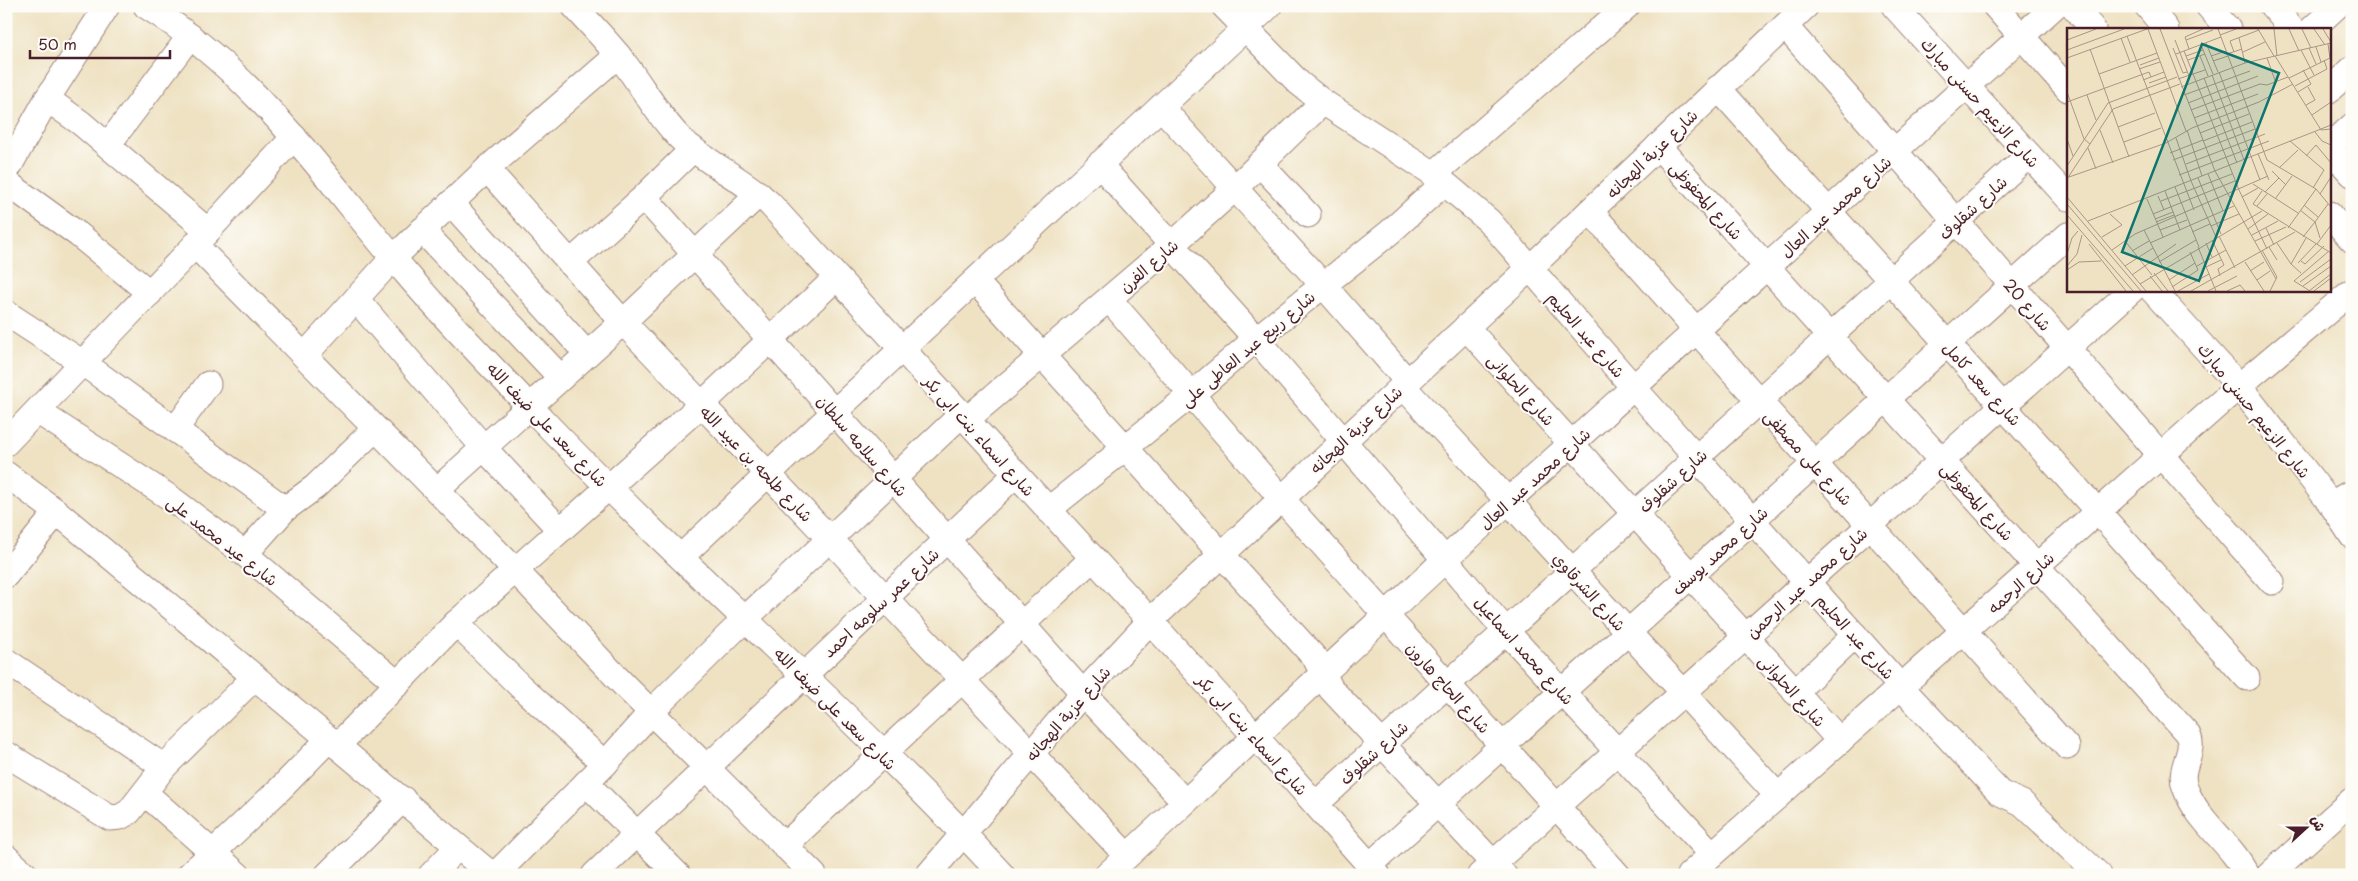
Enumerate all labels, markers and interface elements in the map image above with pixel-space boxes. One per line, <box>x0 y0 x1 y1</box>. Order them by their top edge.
scale bar <box>30 28 170 60</box>
inset map <box>2067 28 2330 291</box>
text: 50 m <box>38 32 77 55</box>
street label: شارع الزعيم حسنى مبارك <box>1915 32 2046 174</box>
street label: شارع عزبة الهجانه <box>1600 103 1703 204</box>
street label: شارع محمد عبد العال <box>1774 149 1897 263</box>
street label: شارع المحفوظى <box>1664 155 1749 245</box>
street label: شارع شقلوف <box>1932 169 2012 245</box>
street label: شارع الفرن <box>1113 233 1183 298</box>
street label: شارع 20 <box>1998 272 2058 336</box>
street label: شارع ربيع عبد العاطى على <box>1174 284 1320 412</box>
street label: شارع عبد الحليم <box>1541 286 1631 384</box>
street label: شارع سعد كامل <box>1938 335 2028 431</box>
street label: شارع الزعيم حسنى مبارك <box>2191 337 2317 484</box>
street label: شارع الحلوانى <box>1482 347 1561 431</box>
street label: شارع سعد على ضيف الله <box>481 356 614 492</box>
street label: شارع اسماء بنت ابى بكر <box>917 367 1041 502</box>
street label: شارع عزبة الهجانه <box>1303 379 1408 479</box>
street label: شارع سلامه سلطان <box>811 389 914 502</box>
street label: شارع طلحه بن عبيد الله <box>694 399 819 527</box>
street label: شارع على مصطفى <box>1759 404 1859 511</box>
street label: شارع محمد عبد العال <box>1473 421 1596 535</box>
street label: شارع شقلوف <box>1632 442 1712 518</box>
street label: شارع المحفوظى <box>1935 456 2020 546</box>
street label: شارع عيد محمد على <box>162 489 284 592</box>
street label: شارع محمد يوسف <box>1665 500 1773 601</box>
street label: شارع محمد عبد الرحمن <box>1740 521 1873 644</box>
street label: شارع عمر سلومه احمد <box>816 541 944 663</box>
street label: شارع الرحمه <box>1981 545 2060 619</box>
street label: شارع الشرقاوي <box>1547 546 1632 636</box>
street label: شارع عبد الحليم <box>1810 588 1901 685</box>
street label: شارع محمد اسماعيل <box>1469 590 1580 710</box>
street label: شارع الحاج هارون <box>1401 636 1497 739</box>
street label: شارع سعد على ضيف الله <box>769 641 903 775</box>
street label: شارع الحلوانى <box>1753 648 1832 732</box>
street label: شارع عزبة الهجانه <box>1019 660 1116 767</box>
street label: شارع اسماء بنت ابى بكر <box>1190 666 1314 801</box>
street label: شارع شقلوف <box>1333 714 1413 790</box>
north arrow <box>2280 804 2330 854</box>
text: ش <box>2306 812 2331 834</box>

